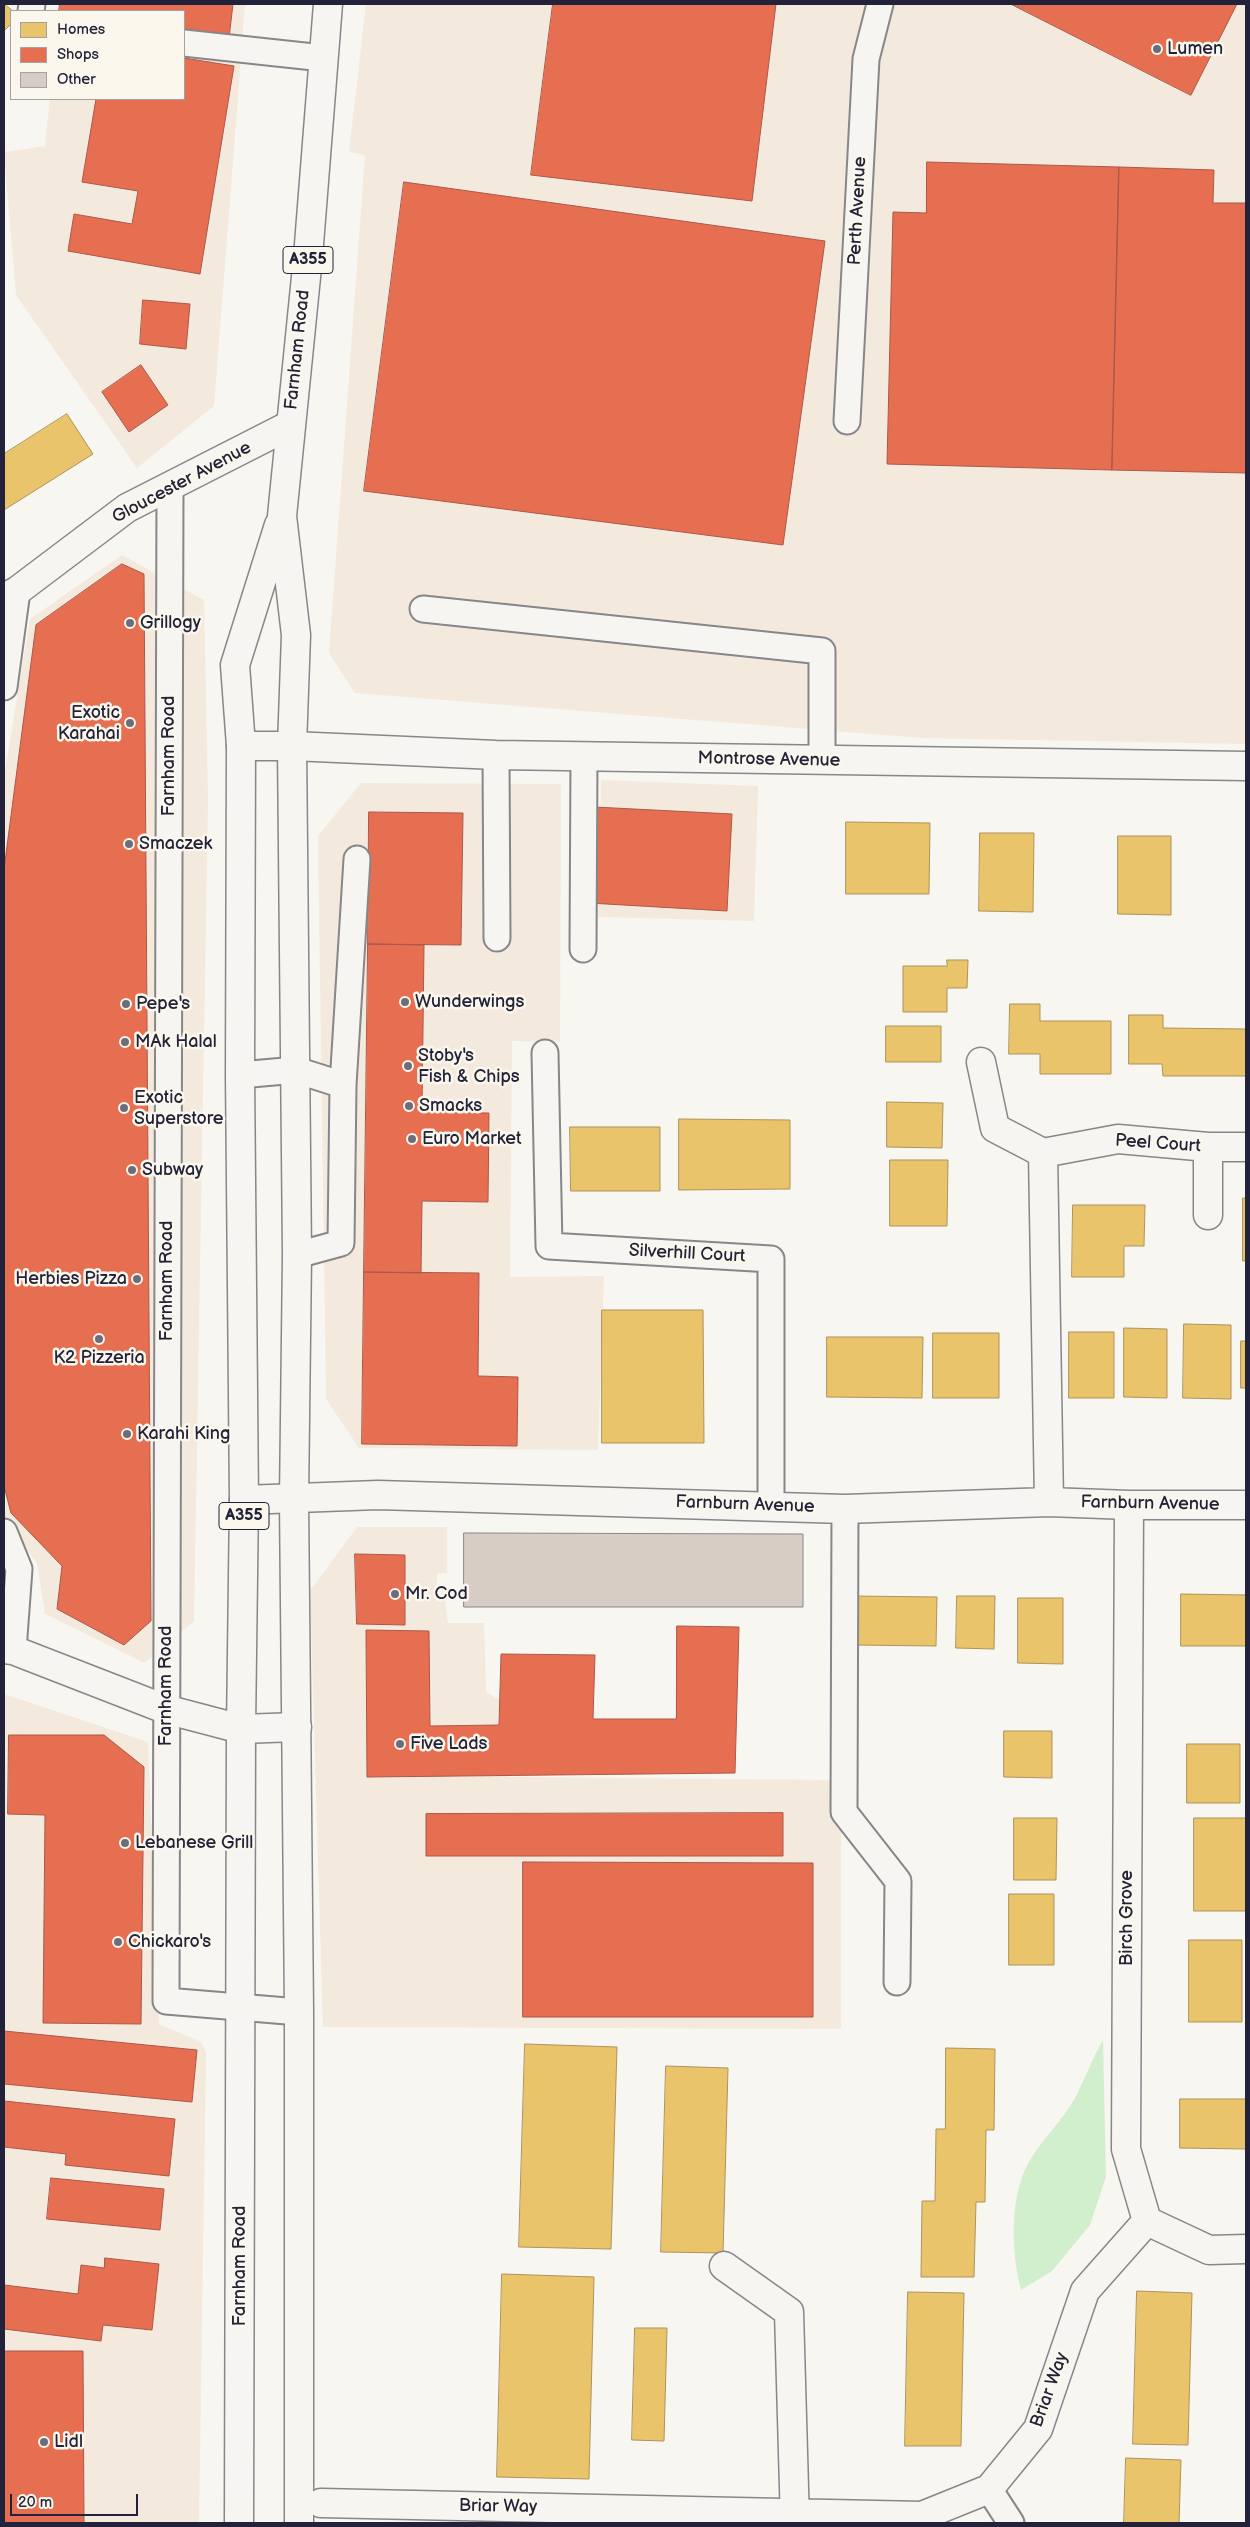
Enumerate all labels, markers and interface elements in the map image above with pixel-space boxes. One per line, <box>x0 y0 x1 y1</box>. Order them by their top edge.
legend <box>10 10 185 100</box>
text: Homes <box>57 20 105 39</box>
place label: Lumen <box>1167 38 1223 60</box>
marker: Lumen <box>1151 43 1163 55</box>
text: Shops <box>57 45 99 64</box>
text: Other <box>57 70 96 89</box>
street label: Perth Avenue <box>844 156 872 266</box>
road number: A355 <box>283 246 333 274</box>
street label: Farnham Road <box>281 289 315 411</box>
street label: Gloucester Avenue <box>109 437 255 529</box>
place label: Grillogy <box>140 612 201 634</box>
marker: Grillogy <box>124 617 136 629</box>
street label: Farnham Road <box>158 696 180 816</box>
place label: Exotic Karahai <box>58 702 120 744</box>
marker: Exotic Karahai <box>124 717 136 729</box>
street label: Montrose Avenue <box>697 748 841 772</box>
place label: Smaczek <box>139 833 212 855</box>
marker: Smaczek <box>123 838 135 850</box>
place label: Wunderwings <box>415 991 524 1013</box>
place label: Pepe's <box>136 993 190 1015</box>
marker: Wunderwings <box>399 996 411 1008</box>
marker: Pepe's <box>120 998 132 1010</box>
place label: MAk Halal <box>135 1031 217 1053</box>
marker: MAk Halal <box>119 1036 131 1048</box>
place label: Stoby's Fish & Chips <box>418 1045 520 1088</box>
marker: Stoby's Fish & Chips <box>402 1060 414 1072</box>
place label: Exotic Superstore <box>134 1087 223 1130</box>
place label: Smacks <box>419 1095 482 1117</box>
marker: Smacks <box>403 1100 415 1112</box>
marker: Exotic Superstore <box>118 1102 130 1114</box>
place label: Euro Market <box>422 1128 522 1150</box>
street label: Peel Court <box>1114 1130 1202 1158</box>
marker: Euro Market <box>406 1133 418 1145</box>
place label: Subway <box>142 1159 203 1181</box>
marker: Subway <box>126 1164 138 1176</box>
street label: Farnham Road <box>156 1221 178 1341</box>
street label: Silverhill Court <box>628 1240 746 1268</box>
place label: Herbies Pizza <box>15 1268 127 1290</box>
marker: Herbies Pizza <box>131 1273 143 1285</box>
marker: K2 Pizzeria <box>93 1333 105 1345</box>
place label: K2 Pizzeria <box>53 1347 145 1369</box>
place label: Karahi King <box>137 1423 230 1445</box>
marker: Karahi King <box>121 1428 133 1440</box>
street label: Farnburn Avenue <box>675 1492 815 1518</box>
street label: Farnburn Avenue <box>1080 1492 1220 1516</box>
road number: A355 <box>219 1502 269 1530</box>
place label: Mr. Cod <box>405 1583 468 1605</box>
marker: Mr. Cod <box>389 1588 401 1600</box>
street label: Farnham Road <box>155 1626 177 1746</box>
place label: Five Lads <box>410 1733 488 1755</box>
marker: Five Lads <box>394 1738 406 1750</box>
place label: Lebanese Grill <box>135 1832 253 1854</box>
marker: Lebanese Grill <box>119 1837 131 1849</box>
street label: Birch Grove <box>1116 1870 1138 1966</box>
place label: Chickaro's <box>128 1931 211 1953</box>
marker: Chickaro's <box>112 1936 124 1948</box>
street label: Farnham Road <box>229 2206 251 2326</box>
street label: Briar Way <box>1026 2350 1074 2430</box>
place label: Lidl <box>54 2431 83 2453</box>
marker: Lidl <box>38 2436 50 2448</box>
scale bar <box>12 2484 140 2516</box>
text: 20 m <box>18 2493 52 2512</box>
street label: Briar Way <box>459 2496 537 2518</box>

